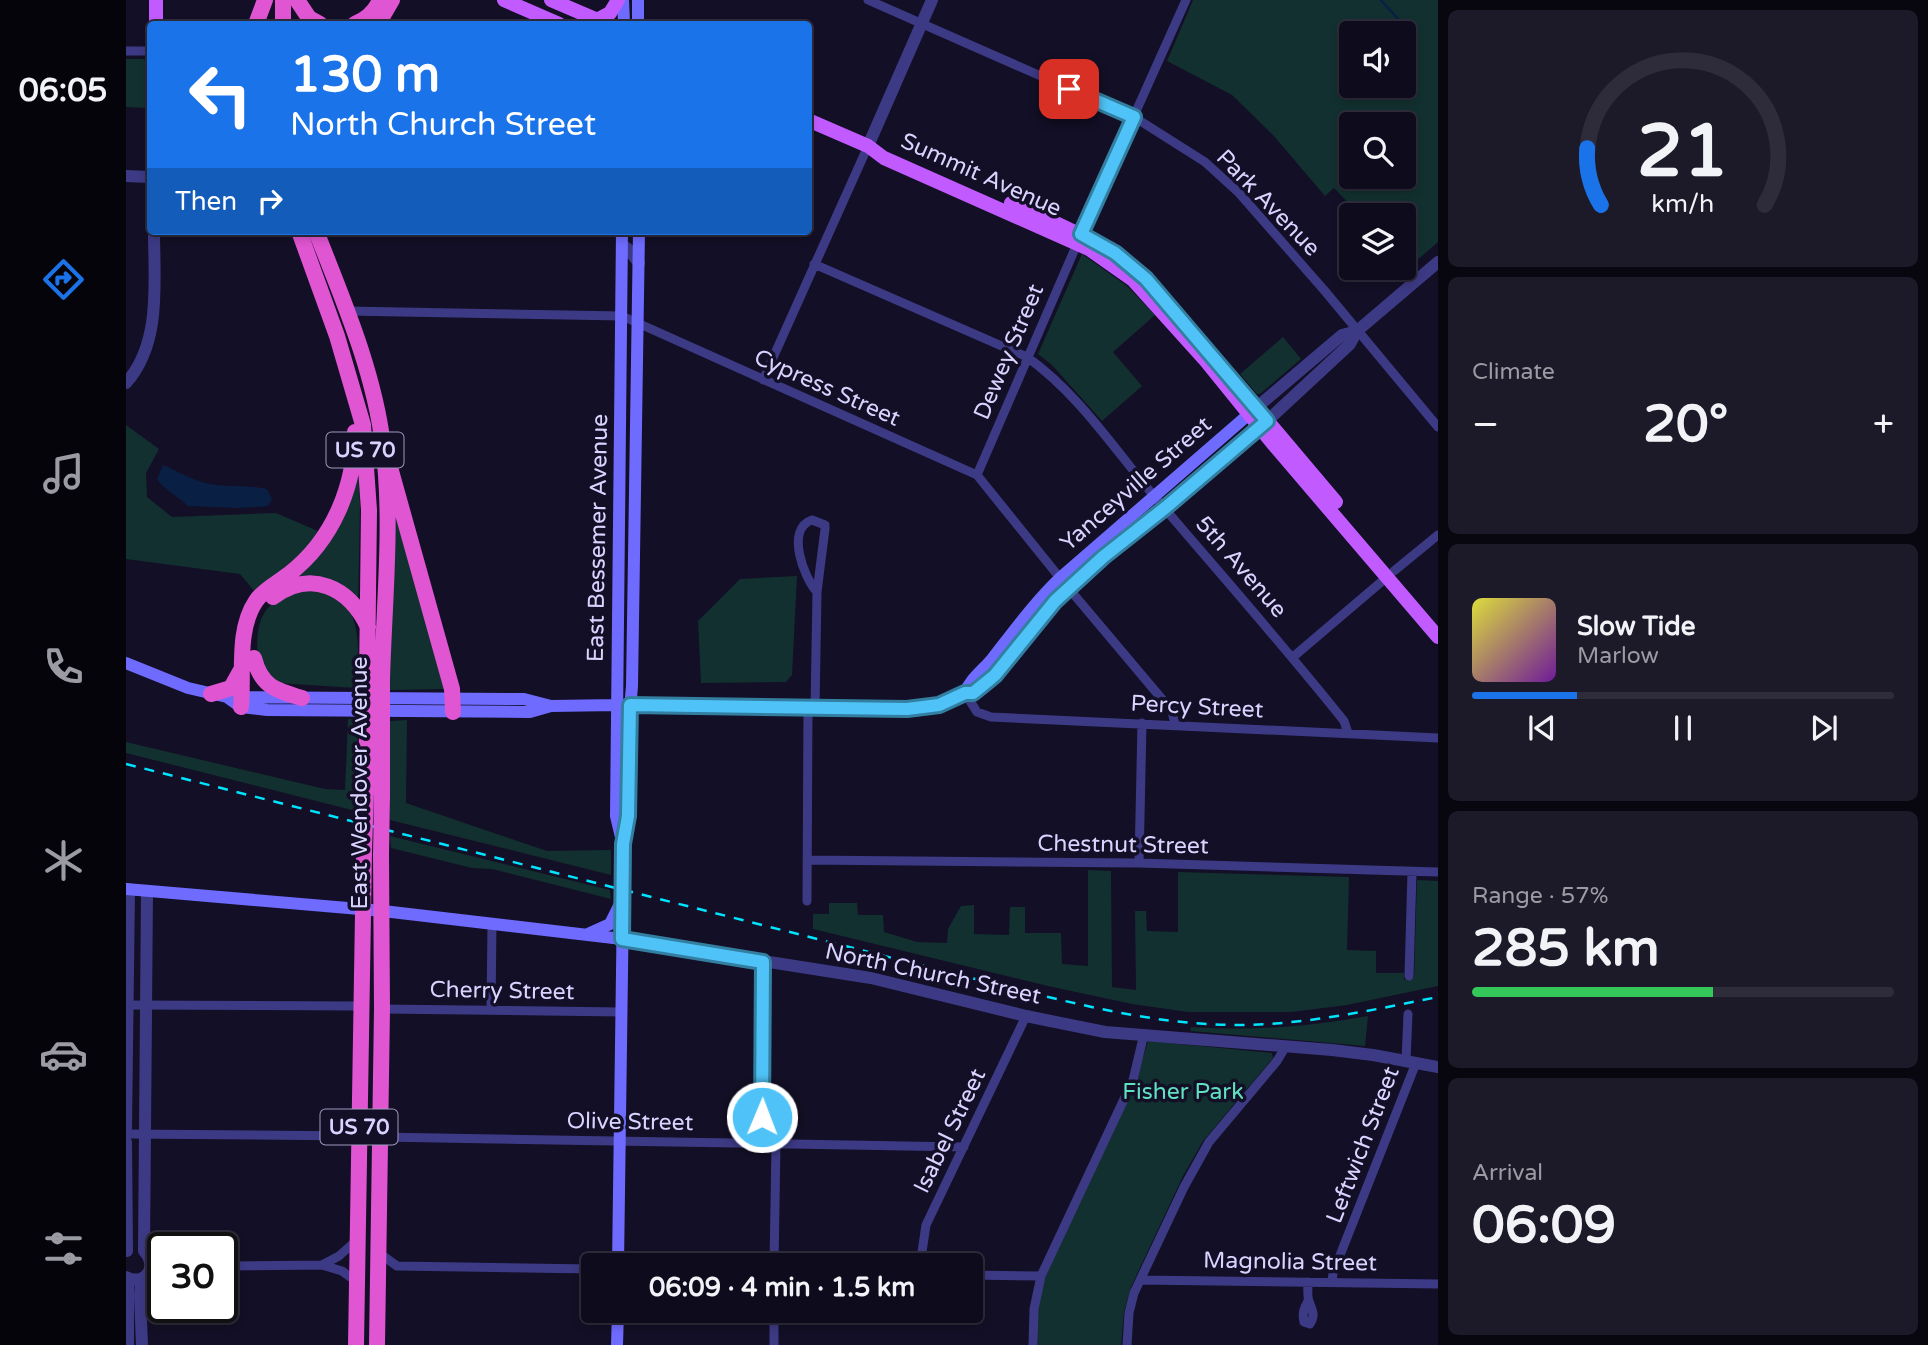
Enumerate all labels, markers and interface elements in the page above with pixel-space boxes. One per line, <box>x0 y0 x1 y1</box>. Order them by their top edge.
map controls <box>1339 21 1416 280</box>
button: sound <box>1339 21 1416 98</box>
text: 130 m <box>290 46 440 105</box>
icon: left <box>175 49 266 140</box>
pin <box>1039 59 1099 119</box>
icon: arrive <box>1050 70 1088 108</box>
text: 06:05 <box>19 72 107 110</box>
text: North Church Street <box>290 106 596 144</box>
text: 21 <box>1637 108 1729 196</box>
button: search <box>1339 112 1416 189</box>
street label: Summit Avenue <box>896 127 1066 223</box>
street label: Park Avenue <box>1210 144 1326 262</box>
icon: right <box>251 182 289 220</box>
text: Then <box>175 186 237 217</box>
text: km/h <box>1652 188 1714 218</box>
button: layers <box>1339 203 1416 280</box>
icon: directions <box>39 255 88 304</box>
street label: Dewey Street <box>968 280 1050 424</box>
street label: Cypress Street <box>750 343 905 433</box>
text: Climate <box>1472 358 1555 386</box>
text: 20° <box>1643 393 1728 456</box>
text: − <box>1472 402 1499 448</box>
text: + <box>1873 402 1894 448</box>
street label: Yanceyville Street <box>1055 411 1218 557</box>
street label: East Bessemer Avenue <box>582 414 614 662</box>
road number: US 70 <box>327 433 404 468</box>
icon: music <box>39 449 88 498</box>
street label: 5th Avenue <box>1189 510 1293 624</box>
text: Slow Tide <box>1577 611 1695 642</box>
icon: phone <box>39 642 88 691</box>
text: Marlow <box>1577 642 1659 670</box>
street label: East Wendover Avenue <box>346 657 374 909</box>
street label: Percy Street <box>1130 690 1264 724</box>
icon: previous <box>1523 709 1561 747</box>
icon: pause <box>1664 709 1702 747</box>
icon: next <box>1805 709 1843 747</box>
street label: Chestnut Street <box>1037 830 1209 860</box>
icon: climate <box>39 836 88 885</box>
text: Range · 57% <box>1472 882 1608 910</box>
text: 285 km <box>1472 917 1660 980</box>
street label: North Church Street <box>822 937 1044 1011</box>
street label: Cherry Street <box>429 976 575 1006</box>
icon: car <box>39 1030 88 1079</box>
street label: Leftwich Street <box>1320 1063 1406 1227</box>
street label: Isabel Street <box>908 1064 992 1198</box>
park label: Fisher Park <box>1122 1078 1244 1106</box>
position arrow <box>725 1080 799 1154</box>
street label: Olive Street <box>566 1107 694 1137</box>
road number: US 70 <box>320 1110 398 1144</box>
text: Arrival <box>1472 1159 1543 1187</box>
text: 06:09 <box>1472 1194 1616 1257</box>
icon: filters <box>39 1224 88 1273</box>
speed limit sign: 30 <box>147 1232 238 1323</box>
street label: Magnolia Street <box>1203 1246 1377 1278</box>
text: 06:09 · 4 min · 1.5 km <box>649 1272 915 1303</box>

